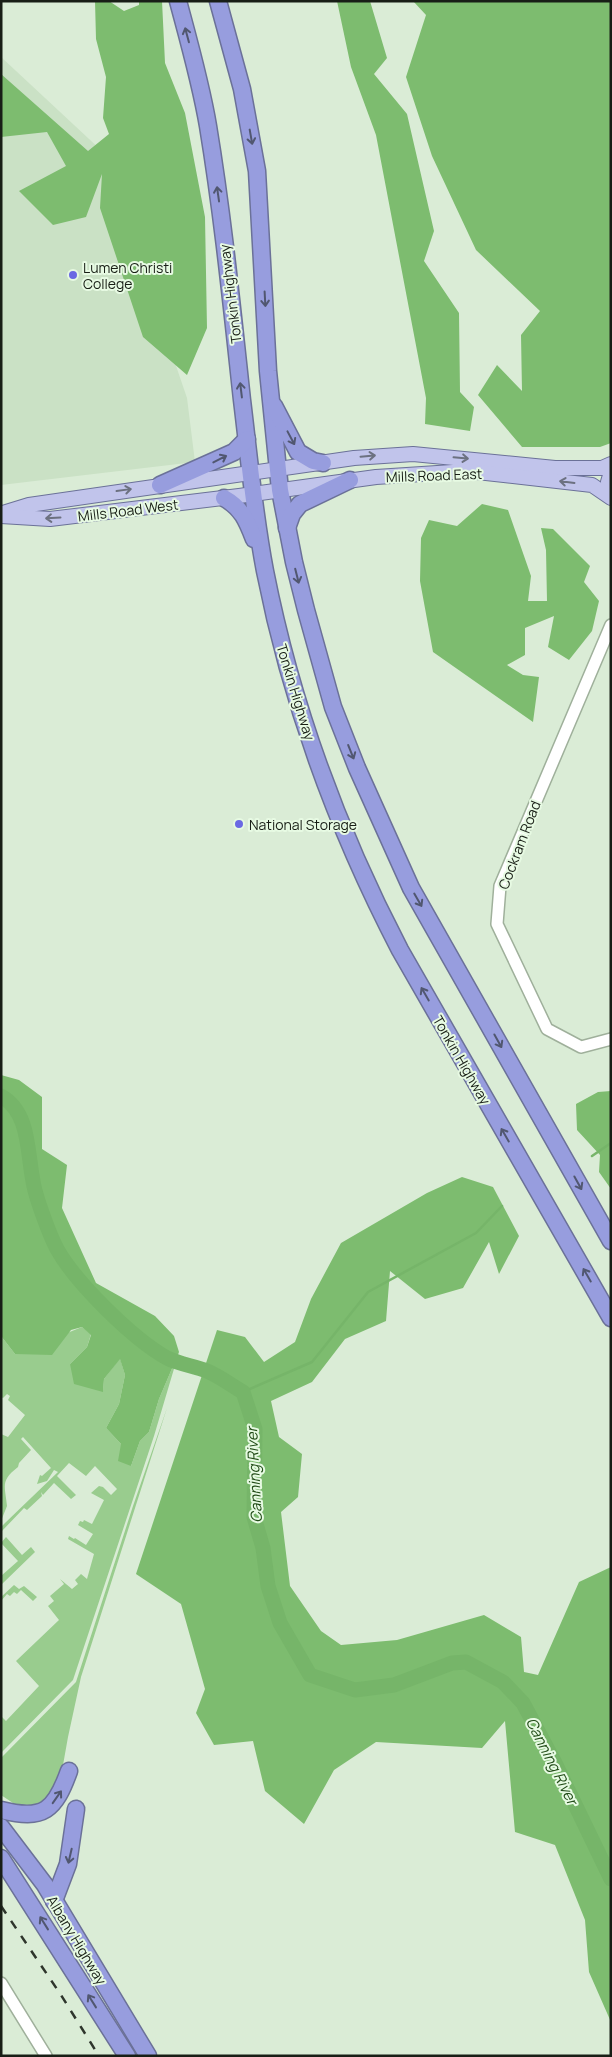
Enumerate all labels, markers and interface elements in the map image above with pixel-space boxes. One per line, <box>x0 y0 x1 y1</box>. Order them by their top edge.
one-way arrow <box>182 27 191 43</box>
one-way arrow <box>247 129 257 145</box>
one-way arrow <box>213 187 223 203</box>
street label: Tonkin Highway <box>214 243 246 345</box>
place label: Lumen Christi College <box>83 258 172 293</box>
marker: Lumen Christi College <box>67 269 79 281</box>
one-way arrow <box>260 291 269 307</box>
one-way arrow <box>236 382 246 398</box>
one-way arrow <box>286 430 296 445</box>
one-way arrow <box>360 452 376 461</box>
one-way arrow <box>213 453 228 463</box>
one-way arrow <box>453 453 469 463</box>
street label: Mills Road East <box>385 464 483 486</box>
one-way arrow <box>559 477 575 487</box>
one-way arrow <box>116 485 132 495</box>
street label: Mills Road West <box>77 494 180 526</box>
one-way arrow <box>45 513 61 522</box>
one-way arrow <box>293 567 302 583</box>
street label: Tonkin Highway <box>272 642 320 743</box>
one-way arrow <box>346 744 356 759</box>
street label: Cockram Road <box>493 798 545 892</box>
place label: National Storage <box>249 815 357 834</box>
marker: National Storage <box>233 818 245 830</box>
one-way arrow <box>413 893 423 907</box>
one-way arrow <box>419 987 429 1001</box>
street label: Tonkin Highway <box>429 1012 495 1108</box>
one-way arrow <box>493 1034 503 1049</box>
one-way arrow <box>500 1128 510 1142</box>
one-way arrow <box>573 1175 583 1190</box>
one-way arrow <box>581 1269 591 1283</box>
water label: Canning River <box>241 1424 267 1523</box>
water label: Canning River <box>521 1714 584 1811</box>
one-way arrow <box>52 1790 62 1804</box>
one-way arrow <box>65 1847 74 1863</box>
street label: Albany Highway <box>43 1892 111 1989</box>
one-way arrow <box>38 1916 48 1930</box>
one-way arrow <box>87 1994 97 2008</box>

